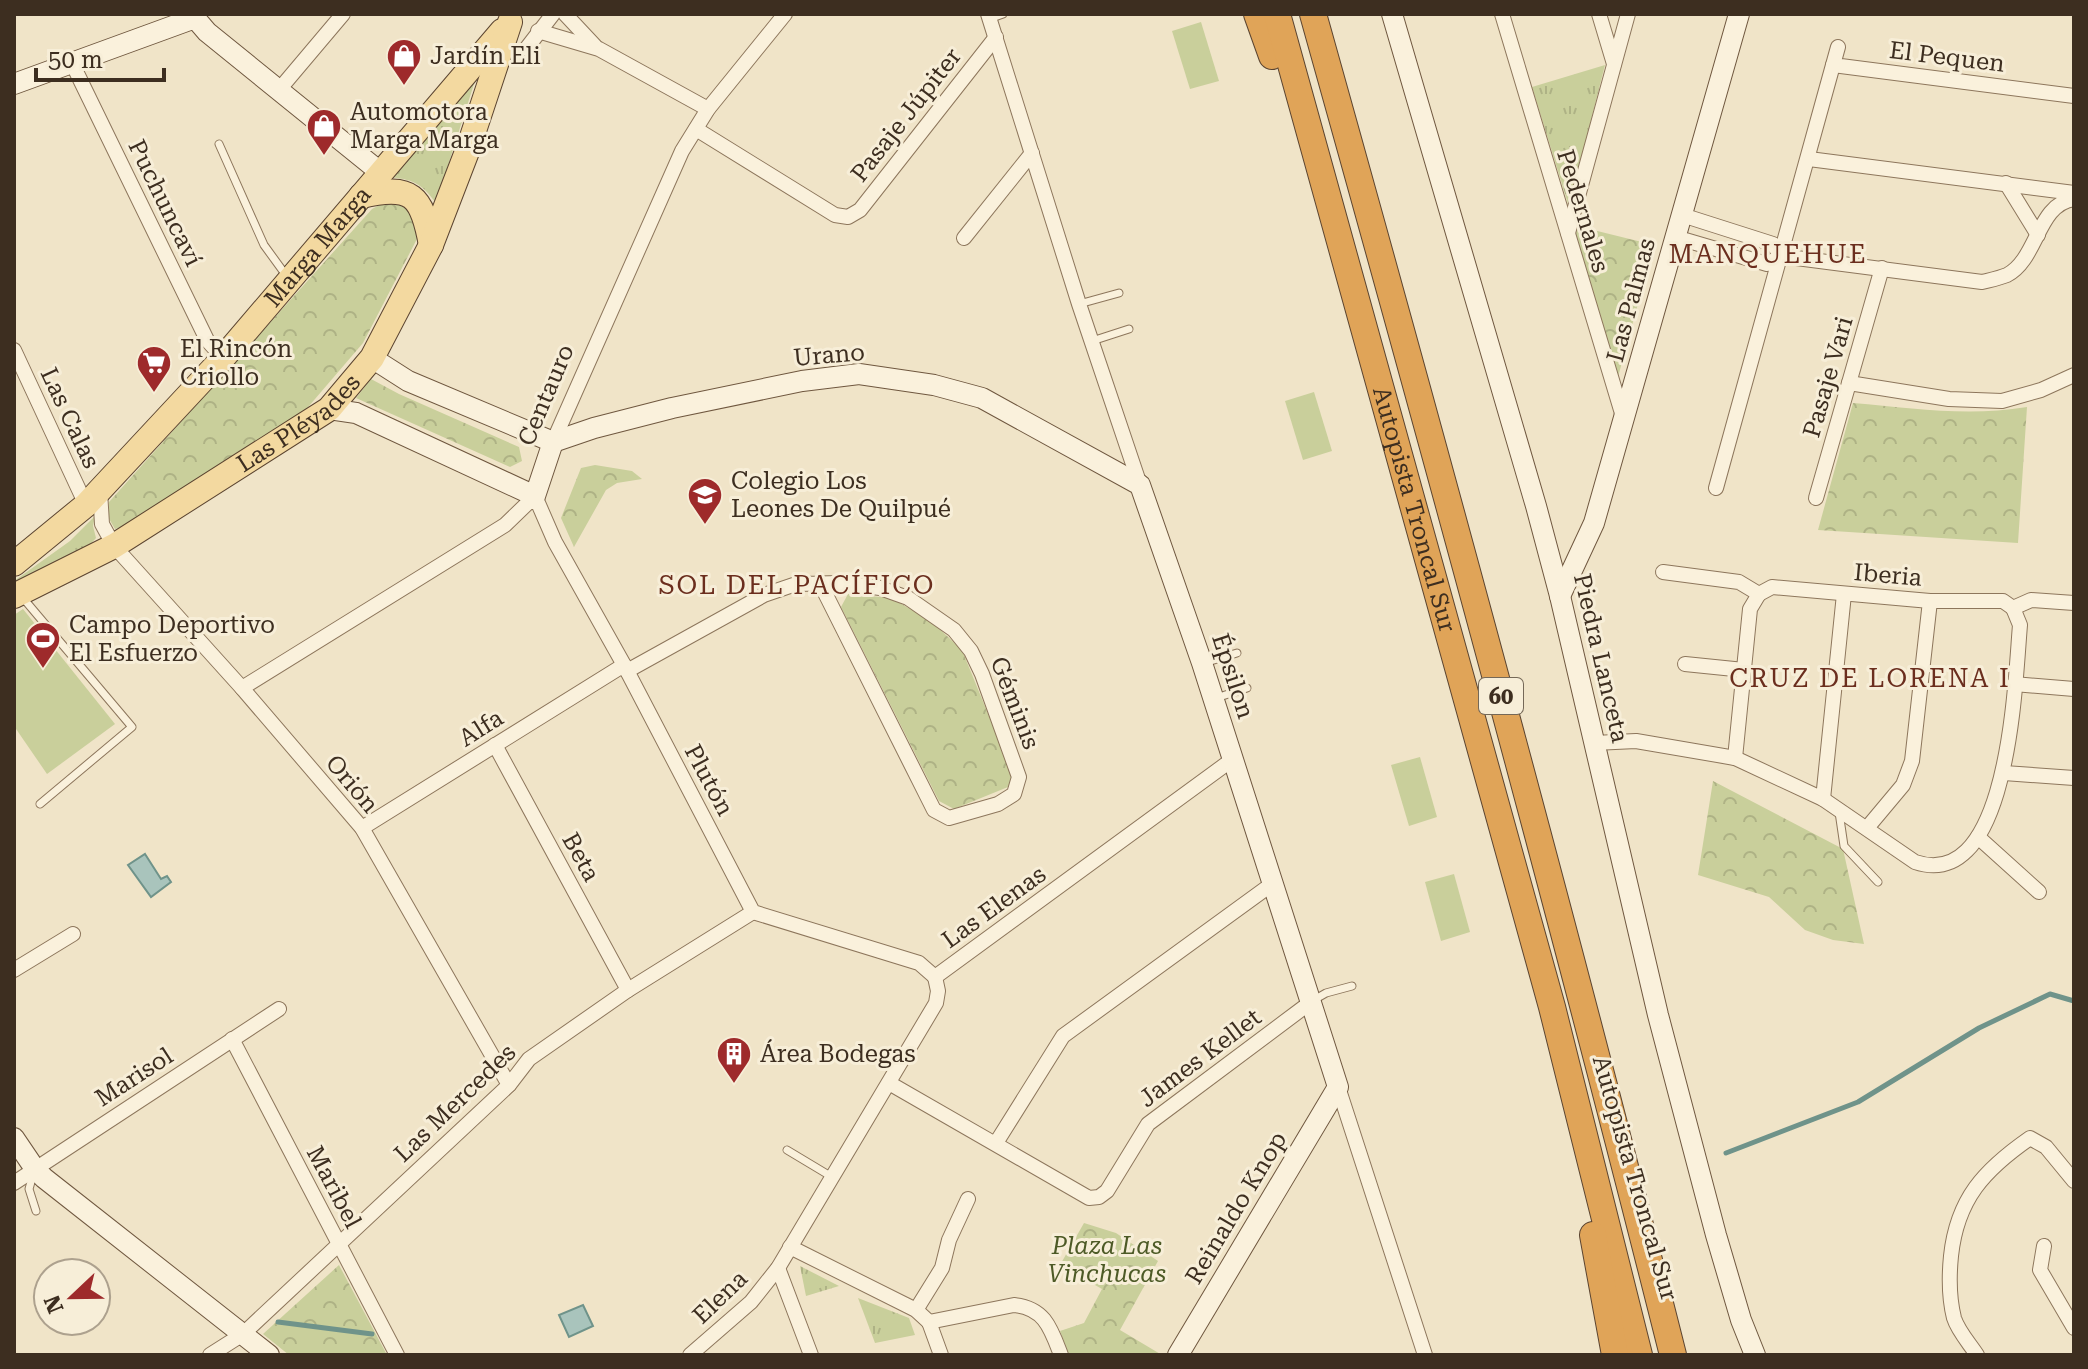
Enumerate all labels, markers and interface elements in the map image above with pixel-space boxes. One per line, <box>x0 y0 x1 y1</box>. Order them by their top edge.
scale bar <box>36 32 164 82</box>
street label: El Pequen <box>1888 36 2006 78</box>
shop icon: Jardín Eli <box>385 37 423 87</box>
place label: Jardín Eli <box>430 42 541 70</box>
street label: Pasaje Júpiter <box>845 43 967 187</box>
text: 50 m <box>48 46 103 74</box>
place label: Automotora Marga Marga <box>350 98 499 154</box>
shop icon: Automotora Marga Marga <box>305 107 343 157</box>
street label: Puchuncaví <box>122 135 208 271</box>
street label: Pedernales <box>1551 146 1615 276</box>
street label: Marga Marga <box>259 181 377 313</box>
street label: Las Palmas <box>1601 235 1661 365</box>
district label: MANQUEHUE <box>1668 239 1868 269</box>
street label: Pasaje Vari <box>1797 313 1859 441</box>
place label: El Rincón Criollo <box>180 335 292 391</box>
street label: Urano <box>792 338 866 372</box>
street label: Centauro <box>512 340 580 450</box>
supermarket icon: El Rincón Criollo <box>135 344 173 394</box>
street label: Las Calas <box>35 363 105 473</box>
street label: Las Pléyades <box>232 369 366 478</box>
street label: Autopista Troncal Sur <box>1367 384 1462 635</box>
place label: Colegio Los Leones De Quilpué <box>731 467 951 523</box>
school or university icon: Colegio Los Leones De Quilpué <box>686 476 724 526</box>
street label: Iberia <box>1853 558 1923 592</box>
district label: SOL DEL PACÍFICO <box>659 569 936 600</box>
street label: Piedra Lanceta <box>1568 571 1634 745</box>
place label: Campo Deportivo El Esfuerzo <box>69 611 275 667</box>
sports icon: Campo Deportivo El Esfuerzo <box>24 620 62 670</box>
street label: Épsilon <box>1206 630 1261 722</box>
street label: Géminis <box>985 653 1045 753</box>
district label: CRUZ DE LORENA I <box>1729 663 2011 693</box>
road number: 60 <box>1479 678 1523 714</box>
street label: Alfa <box>454 704 508 752</box>
street label: Plutón <box>679 740 739 820</box>
street label: Orión <box>320 749 384 819</box>
street label: Beta <box>556 828 606 886</box>
street label: Las Elenas <box>937 860 1051 954</box>
street label: James Kellet <box>1134 1003 1267 1113</box>
building icon: Área Bodegas <box>715 1035 753 1085</box>
street label: Las Mercedes <box>389 1038 521 1168</box>
place label: Área Bodegas <box>760 1039 916 1068</box>
street label: Marisol <box>90 1042 178 1112</box>
street label: Autopista Troncal Sur <box>1587 1052 1683 1304</box>
street label: Reinaldo Knop <box>1180 1127 1292 1289</box>
street label: Maribel <box>301 1141 367 1233</box>
park label: Plaza Las Vinchucas <box>1048 1232 1166 1288</box>
north arrow <box>32 1257 112 1337</box>
street label: Elena <box>687 1265 753 1329</box>
text: N <box>39 1292 69 1317</box>

